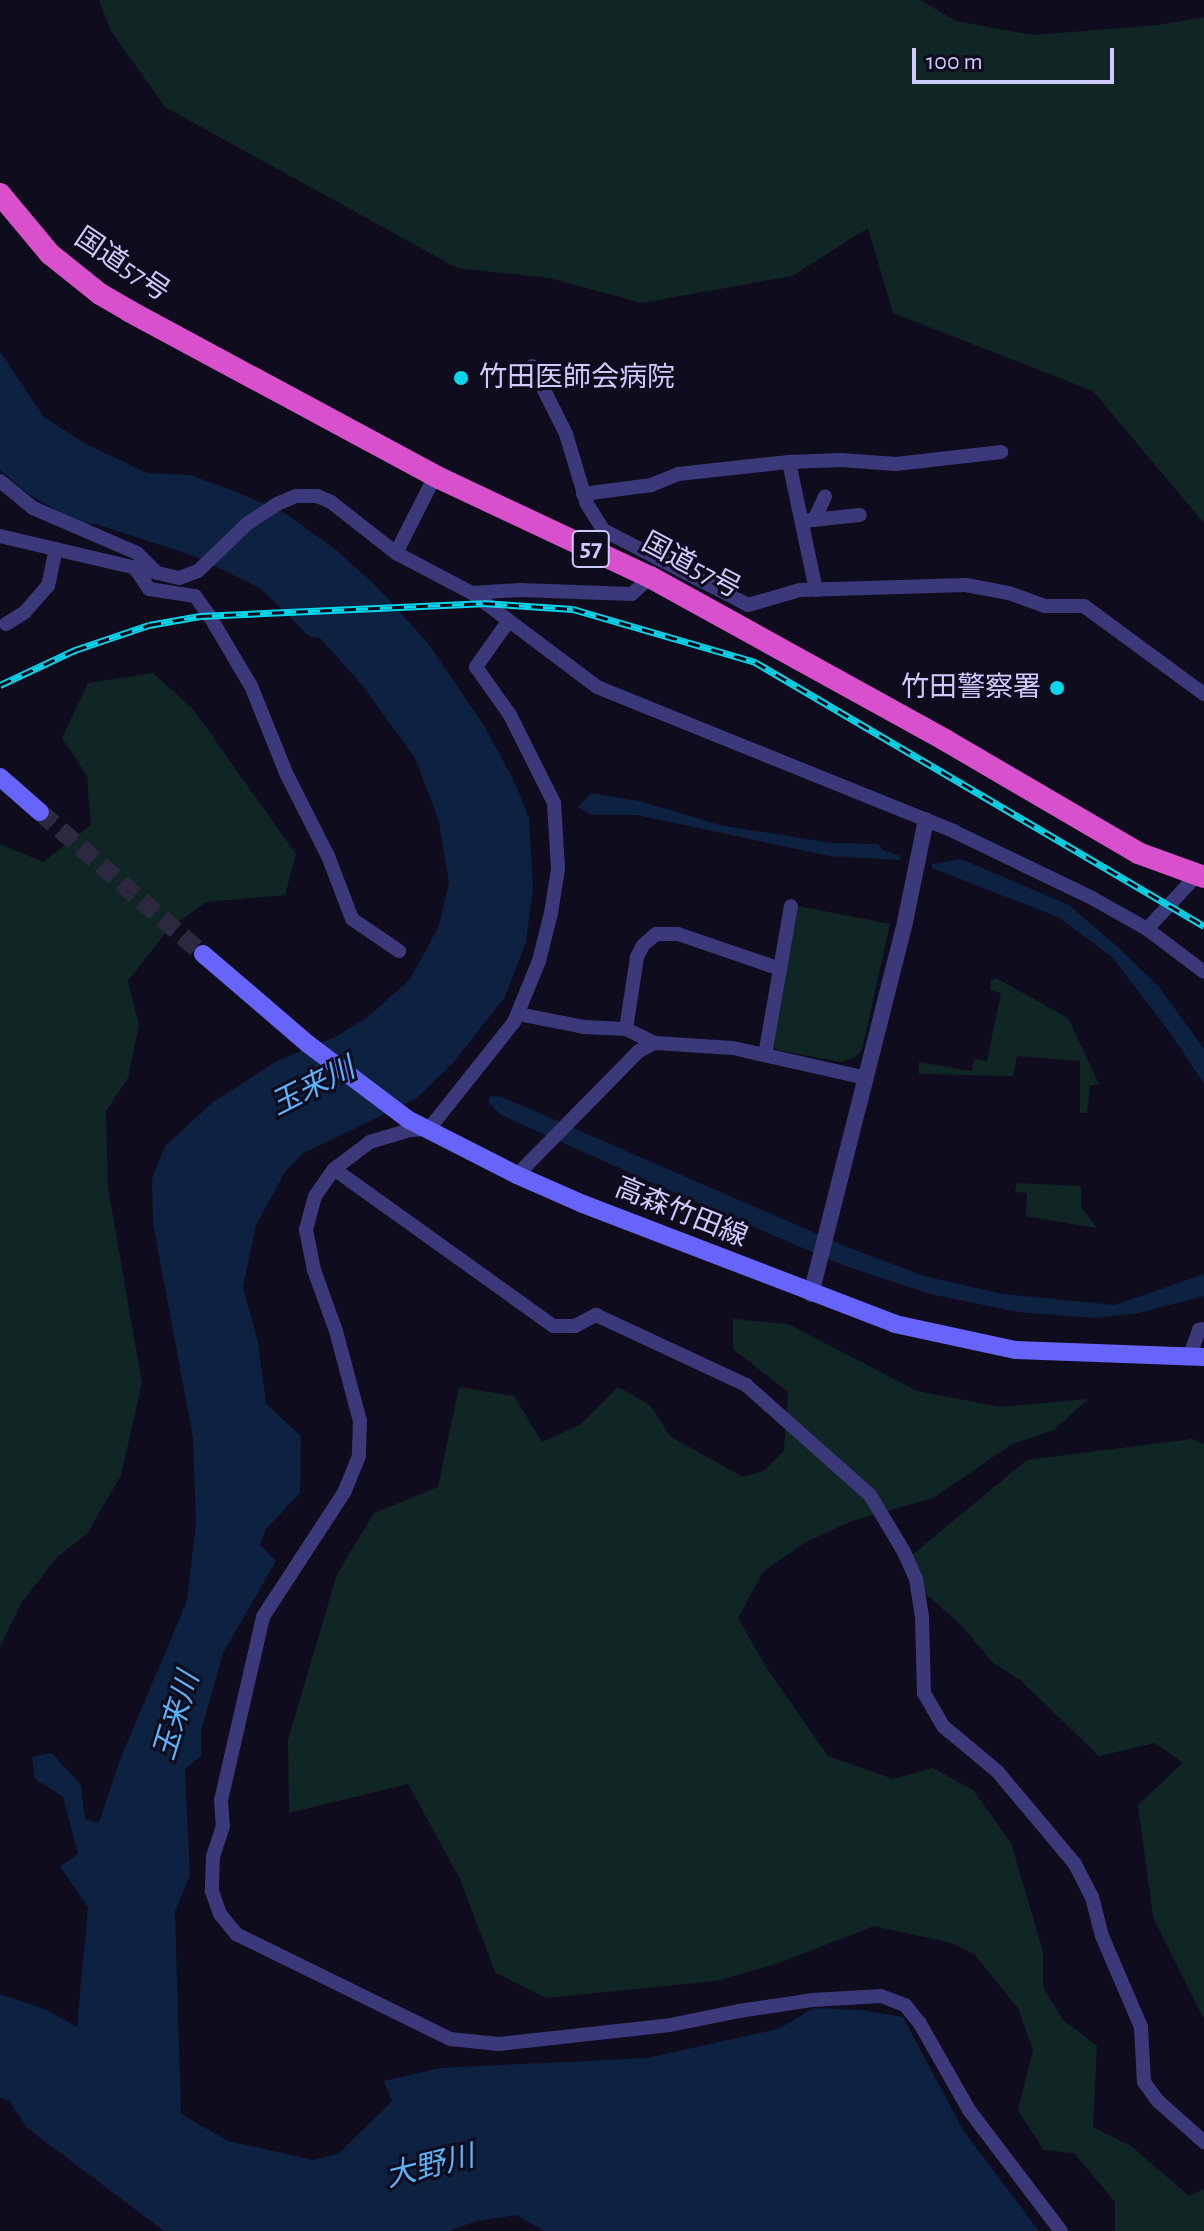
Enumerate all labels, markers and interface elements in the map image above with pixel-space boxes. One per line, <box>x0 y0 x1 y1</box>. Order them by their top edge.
scale bar <box>916 32 1118 82</box>
text: 100 m <box>926 50 983 74</box>
street label: 国道57号 <box>68 221 176 309</box>
place label: 竹田医師会病院 <box>479 361 675 395</box>
marker: 竹田医師会病院 <box>450 367 472 389</box>
street label: 国道57号 <box>636 526 746 606</box>
road number: 57 <box>571 527 611 571</box>
place label: 竹田警察署 <box>901 671 1041 705</box>
marker: 竹田警察署 <box>1048 679 1066 697</box>
water label: 玉来川 <box>265 1051 361 1123</box>
street label: 高森竹田線 <box>610 1171 752 1255</box>
water label: 玉来川 <box>147 1668 207 1764</box>
water label: 大野川 <box>382 2139 478 2195</box>

